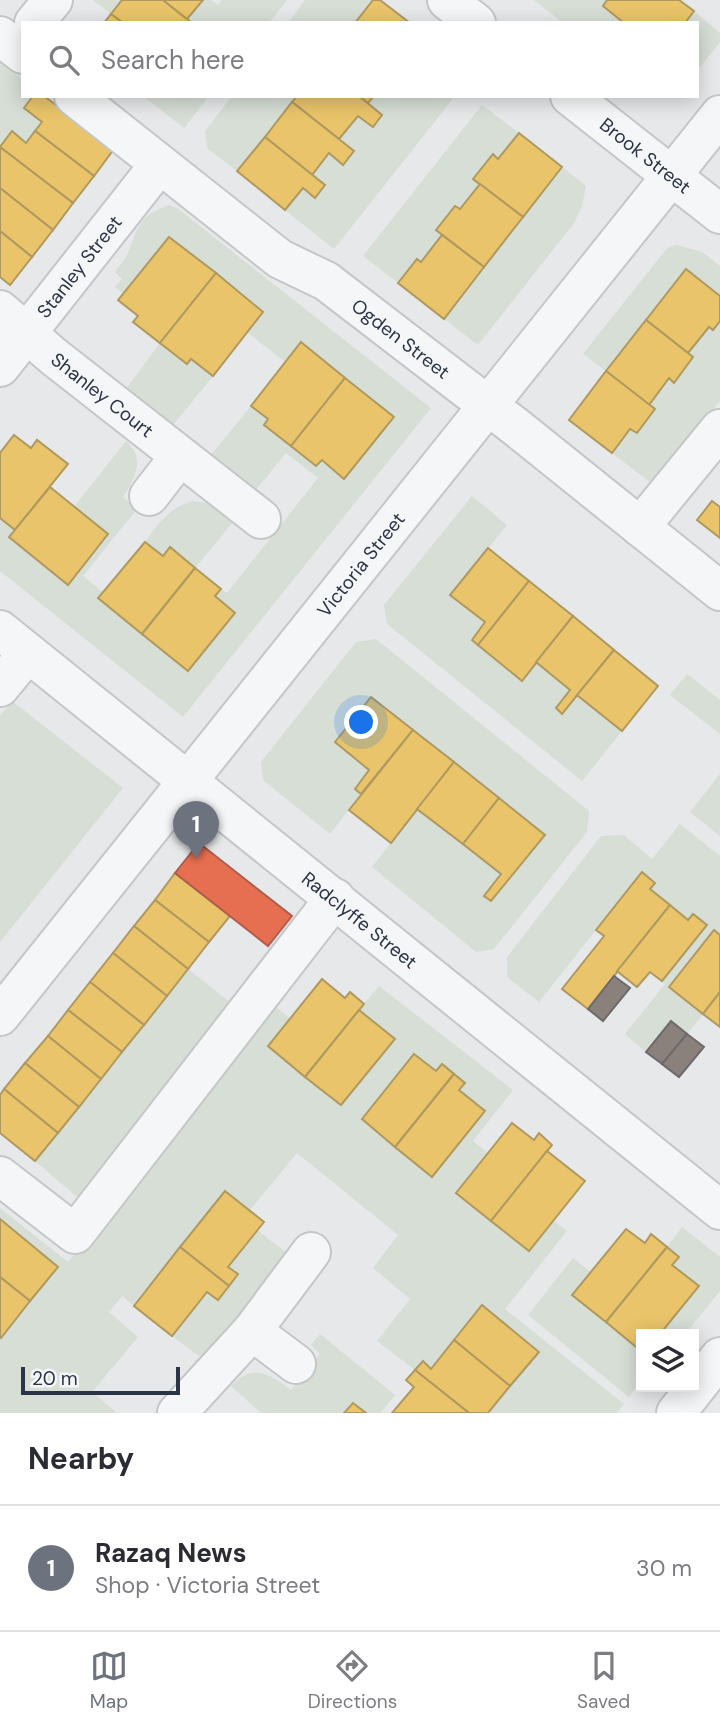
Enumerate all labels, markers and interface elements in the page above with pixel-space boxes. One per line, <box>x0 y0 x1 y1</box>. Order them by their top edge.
search box <box>21 21 699 98</box>
icon: search <box>45 41 83 79</box>
text: Search here <box>101 43 244 77</box>
street label: Brook Street <box>594 112 696 199</box>
street label: Stanley Street <box>31 210 128 323</box>
street label: Ogden Street <box>346 293 455 385</box>
street label: Shanley Court <box>46 347 159 443</box>
street label: Victoria Street <box>312 507 411 622</box>
your location <box>344 705 378 739</box>
pin: 1 <box>173 801 219 859</box>
street label: Radclyffe Street <box>297 866 422 974</box>
map controls <box>636 1329 699 1392</box>
button: layers <box>636 1329 699 1392</box>
scale bar <box>21 1364 180 1396</box>
text: 20 m <box>32 1366 78 1391</box>
text: Nearby <box>28 1439 134 1478</box>
text: Razaq News <box>95 1536 246 1570</box>
text: 1 <box>47 1553 55 1583</box>
text: 30 m <box>636 1553 692 1583</box>
text: Shop · Victoria Street <box>95 1570 320 1600</box>
tab: Map <box>90 1647 128 1714</box>
tab: Directions <box>308 1647 397 1714</box>
tab: Saved <box>577 1647 630 1714</box>

